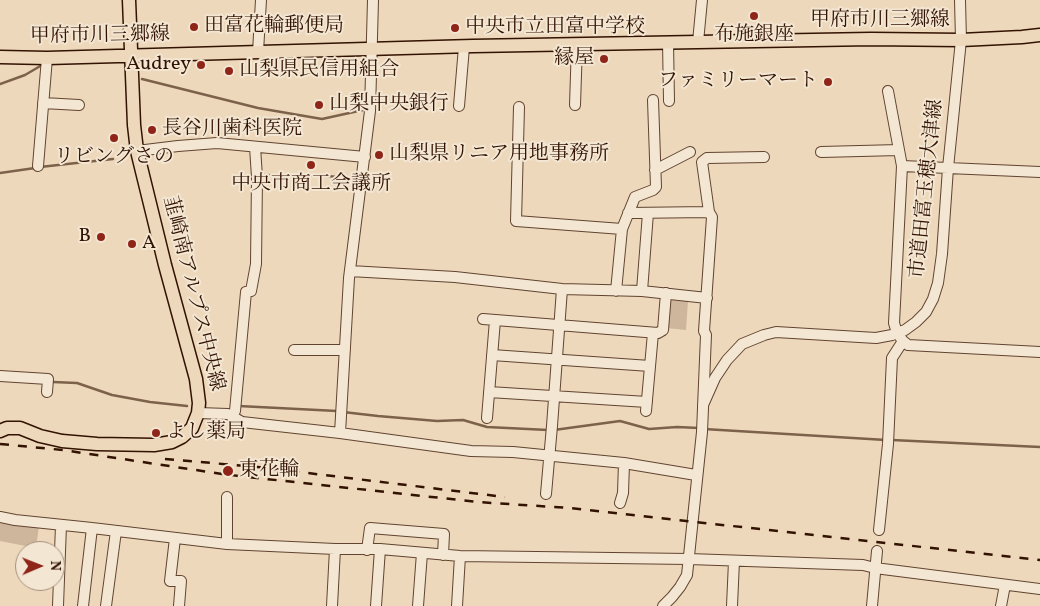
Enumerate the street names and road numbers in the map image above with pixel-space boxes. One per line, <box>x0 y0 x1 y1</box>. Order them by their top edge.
street label: 甲府市川三郷線 <box>810 9 950 33</box>
street label: 甲府市川三郷線 <box>30 24 170 50</box>
street label: 市道田富玉穂大津線 <box>907 98 949 280</box>
street label: 韮崎南アルプス中央線 <box>156 194 228 394</box>

